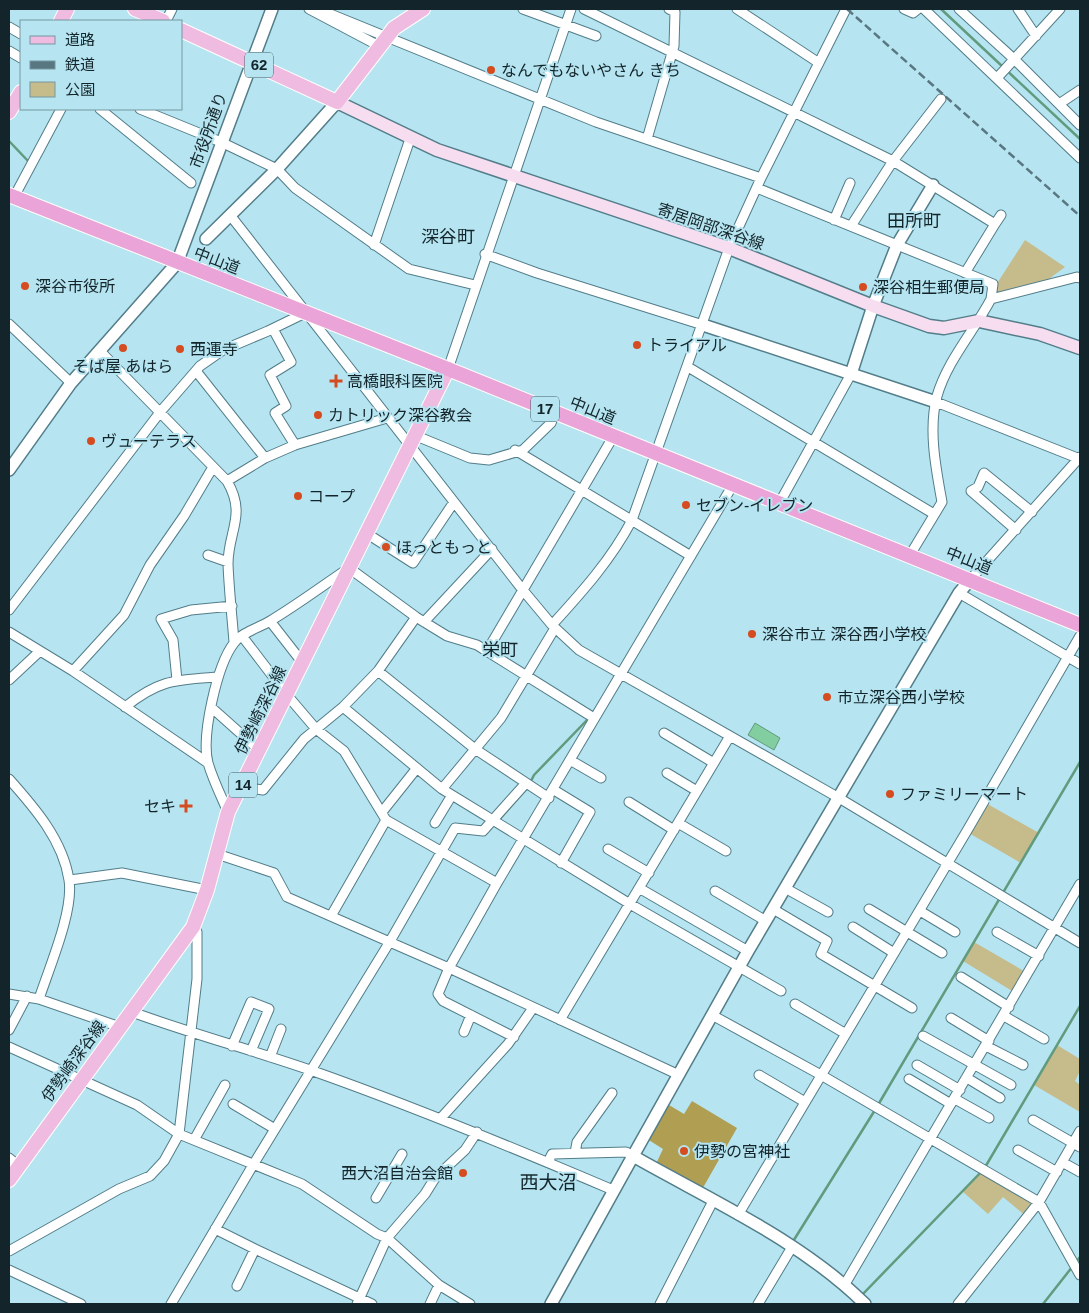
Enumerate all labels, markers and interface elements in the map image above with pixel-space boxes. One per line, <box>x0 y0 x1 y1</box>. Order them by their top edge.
legend <box>20 20 182 110</box>
text: 道路 <box>65 31 95 48</box>
road number: 62 <box>245 52 273 78</box>
text: 鉄道 <box>65 56 95 73</box>
place label: なんでもないやさん きち <box>501 62 681 79</box>
marker: なんでもないやさん きち <box>485 64 497 76</box>
text: 公園 <box>65 81 95 98</box>
street label: 市役所通り <box>187 90 230 171</box>
street label: 寄居岡部深谷線 <box>655 200 767 253</box>
district label: 田所町 <box>887 211 941 231</box>
district label: 深谷町 <box>421 227 475 247</box>
street label: 中山道 <box>191 244 242 277</box>
place label: 深谷市役所 <box>35 278 115 295</box>
place label: 深谷相生郵便局 <box>873 279 985 296</box>
marker: 深谷市役所 <box>19 280 31 292</box>
marker: 深谷相生郵便局 <box>857 281 869 293</box>
place label: トライアル <box>647 337 727 354</box>
marker: トライアル <box>631 339 643 351</box>
place label: 西運寺 <box>190 341 238 358</box>
marker: そば屋 あはら <box>117 342 129 354</box>
marker: 西運寺 <box>174 343 186 355</box>
place label: そば屋 あはら <box>73 358 173 375</box>
place label: 高橋眼科医院 <box>347 373 443 390</box>
marker: 高橋眼科医院 <box>329 374 343 388</box>
street label: 中山道 <box>567 394 618 427</box>
road number: 17 <box>531 396 559 422</box>
place label: カトリック深谷教会 <box>328 407 472 424</box>
marker: カトリック深谷教会 <box>312 409 324 421</box>
place label: ヴューテラス <box>101 433 197 450</box>
marker: ヴューテラス <box>85 435 97 447</box>
place label: コープ <box>308 488 355 505</box>
marker: コープ <box>292 490 304 502</box>
place label: セブン-イレブン <box>696 497 813 514</box>
marker: セブン-イレブン <box>680 499 692 511</box>
place label: ほっともっと <box>396 539 492 556</box>
marker: ほっともっと <box>380 541 392 553</box>
street label: 中山道 <box>943 544 994 577</box>
place label: 深谷市立 深谷西小学校 <box>762 626 926 643</box>
marker: 深谷市立 深谷西小学校 <box>746 628 758 640</box>
district label: 栄町 <box>482 640 518 660</box>
street label: 伊勢崎深谷線 <box>232 663 289 757</box>
place label: 市立深谷西小学校 <box>837 689 965 706</box>
marker: 市立深谷西小学校 <box>821 691 833 703</box>
road number: 14 <box>229 772 257 798</box>
place label: ファミリーマート <box>900 786 1028 803</box>
marker: ファミリーマート <box>884 788 896 800</box>
place label: セキ <box>144 798 176 815</box>
marker: セキ <box>180 800 192 812</box>
street label: 伊勢崎深谷線 <box>38 1017 108 1105</box>
place label: 伊勢の宮神社 <box>694 1143 790 1160</box>
marker: 伊勢の宮神社 <box>678 1145 690 1157</box>
place label: 西大沼自治会館 <box>341 1165 453 1182</box>
marker: 西大沼自治会館 <box>457 1167 469 1179</box>
district label: 西大沼 <box>519 1172 577 1193</box>

